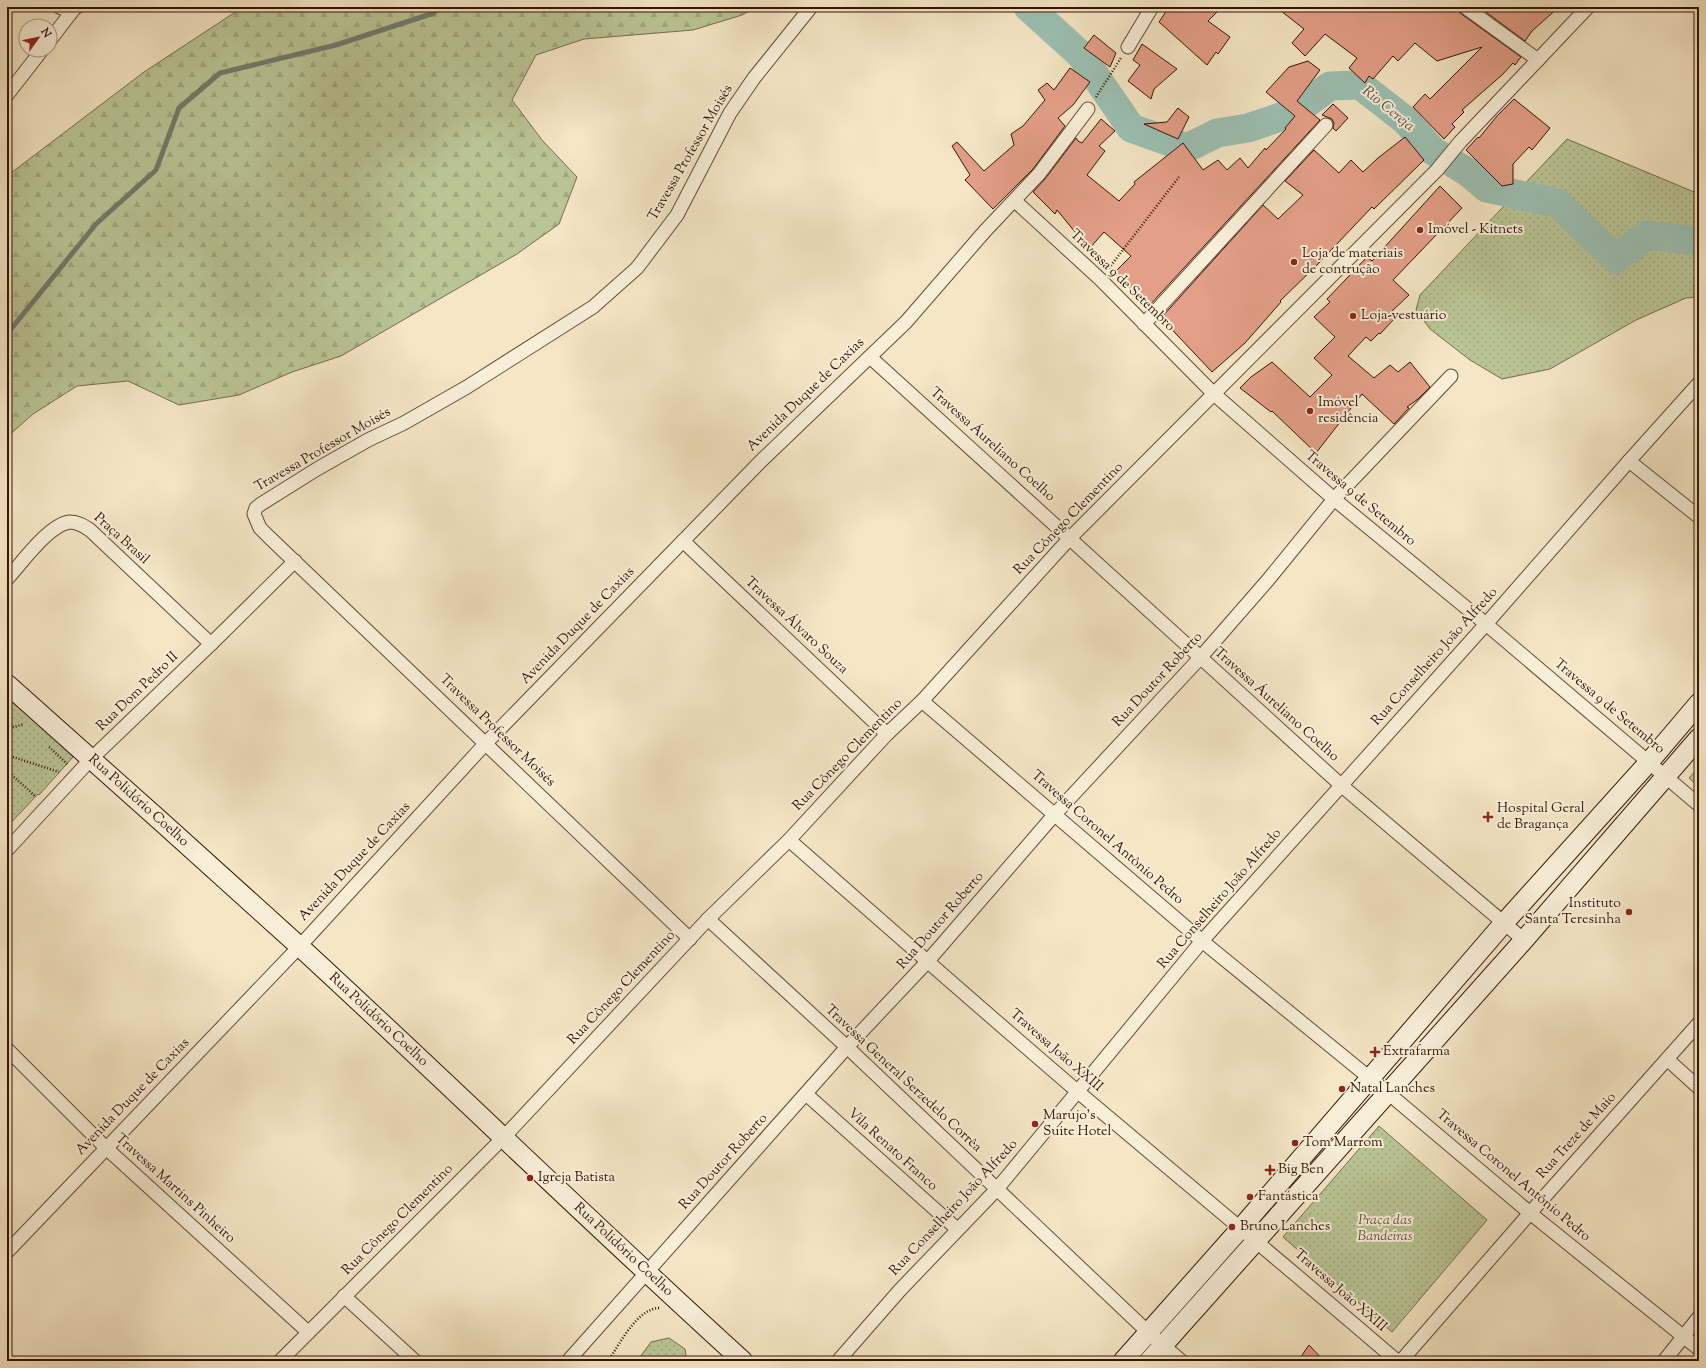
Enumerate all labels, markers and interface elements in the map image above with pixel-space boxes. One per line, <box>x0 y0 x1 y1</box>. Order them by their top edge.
north arrow <box>18 18 58 58</box>
text: N <box>36 24 55 41</box>
street label: Travessa Professor Moisés <box>644 81 738 225</box>
water label: Rio Cereja <box>1357 81 1419 137</box>
place label: Imóvel - Kitnets <box>1428 220 1523 240</box>
street label: Travessa 9 de Setembro <box>1065 225 1179 337</box>
marker: Imóvel - Kitnets <box>1415 225 1425 235</box>
place label: Loja de materiais de contrução <box>1302 244 1403 280</box>
marker: Loja de materiais de contrução <box>1289 257 1299 267</box>
place label: Loja-vestuário <box>1361 306 1447 326</box>
marker: Loja-vestuário <box>1348 311 1358 321</box>
street label: Avenida Duque de Caxias <box>743 333 869 457</box>
street label: Travessa Áureliano Coelho <box>925 383 1059 507</box>
place label: Imóvel residência <box>1318 393 1379 429</box>
street label: Travessa Professor Moisés <box>251 403 395 497</box>
marker: Imóvel residência <box>1305 406 1315 416</box>
street label: Travessa 9 de Setembro <box>1300 447 1420 552</box>
street label: Rua Cônego Clementino <box>1010 458 1129 580</box>
street label: Praça Brasil <box>89 509 153 570</box>
street label: Avenida Duque de Caxias <box>516 563 640 689</box>
street label: Travessa Álvaro Souza <box>740 573 852 680</box>
street label: Rua Conselheiro João Alfredo <box>1367 583 1503 731</box>
street label: Rua Doutor Roberto <box>1109 628 1208 732</box>
street label: Travessa Áureliano Coelho <box>1209 643 1343 767</box>
street label: Rua Dom Pedro II <box>93 647 184 736</box>
street label: Travessa 9 de Setembro <box>1549 655 1669 760</box>
street label: Travessa Professor Moisés <box>435 670 559 792</box>
street label: Rua Cônego Clementino <box>789 694 908 816</box>
street label: Rua Polidório Coelho <box>83 750 193 852</box>
street label: Travessa Coronel Antônio Pedro <box>1026 766 1188 910</box>
street label: Avenida Duque de Caxias <box>294 798 416 926</box>
place label: Hospital Geral de Bragança <box>1497 799 1585 835</box>
marker: Hospital Geral de Bragança <box>1482 811 1494 823</box>
street label: Rua Conselheiro João Alfredo <box>1153 824 1287 974</box>
street label: Rua Doutor Roberto <box>893 868 989 974</box>
place label: Instituto Santa Teresinha <box>1525 894 1622 930</box>
marker: Instituto Santa Teresinha <box>1624 907 1634 917</box>
street label: Rua Cônego Clementino <box>564 926 681 1050</box>
street label: Rua Polidório Coelho <box>324 968 432 1072</box>
street label: Travessa General Serzedelo Corrêa <box>820 1001 986 1158</box>
street label: Travessa João XXIII <box>1005 1005 1107 1097</box>
street label: Avenida Duque de Caxias <box>71 1034 195 1160</box>
place label: Extrafarma <box>1383 1042 1450 1062</box>
marker: Extrafarma <box>1370 1047 1380 1057</box>
place label: Natal Lanches <box>1350 1079 1435 1099</box>
marker: Natal Lanches <box>1337 1084 1347 1094</box>
street label: Rua Treze de Maio <box>1533 1088 1622 1184</box>
street label: Vila Renato Franco <box>842 1104 942 1196</box>
street label: Travessa Coronel Antônio Pedro <box>1431 1105 1595 1247</box>
place label: Marujo's Suite Hotel <box>1043 1106 1112 1142</box>
street label: Rua Doutor Roberto <box>675 1109 773 1215</box>
marker: Marujo's Suite Hotel <box>1030 1119 1040 1129</box>
street label: Travessa Martins Pinheiro <box>111 1130 240 1249</box>
place label: Tom Marrom <box>1303 1133 1383 1153</box>
street label: Rua Conselheiro João Alfredo <box>885 1135 1023 1281</box>
marker: Tom Marrom <box>1290 1138 1300 1148</box>
street label: Rua Cônego Clementino <box>338 1160 458 1280</box>
place label: Big Ben <box>1278 1160 1324 1180</box>
marker: Big Ben <box>1265 1165 1275 1175</box>
place label: Igreja Batista <box>538 1168 616 1188</box>
marker: Igreja Batista <box>525 1173 535 1183</box>
place label: Fantástica <box>1258 1187 1319 1207</box>
marker: Fantástica <box>1245 1192 1255 1202</box>
street label: Rua Polidório Coelho <box>569 1198 677 1302</box>
park label: Praça das Bandeiras <box>1357 1211 1413 1247</box>
place label: Bruno Lanches <box>1240 1217 1330 1237</box>
marker: Bruno Lanches <box>1227 1222 1237 1232</box>
street label: Travessa João XXIII <box>1289 1245 1391 1337</box>

